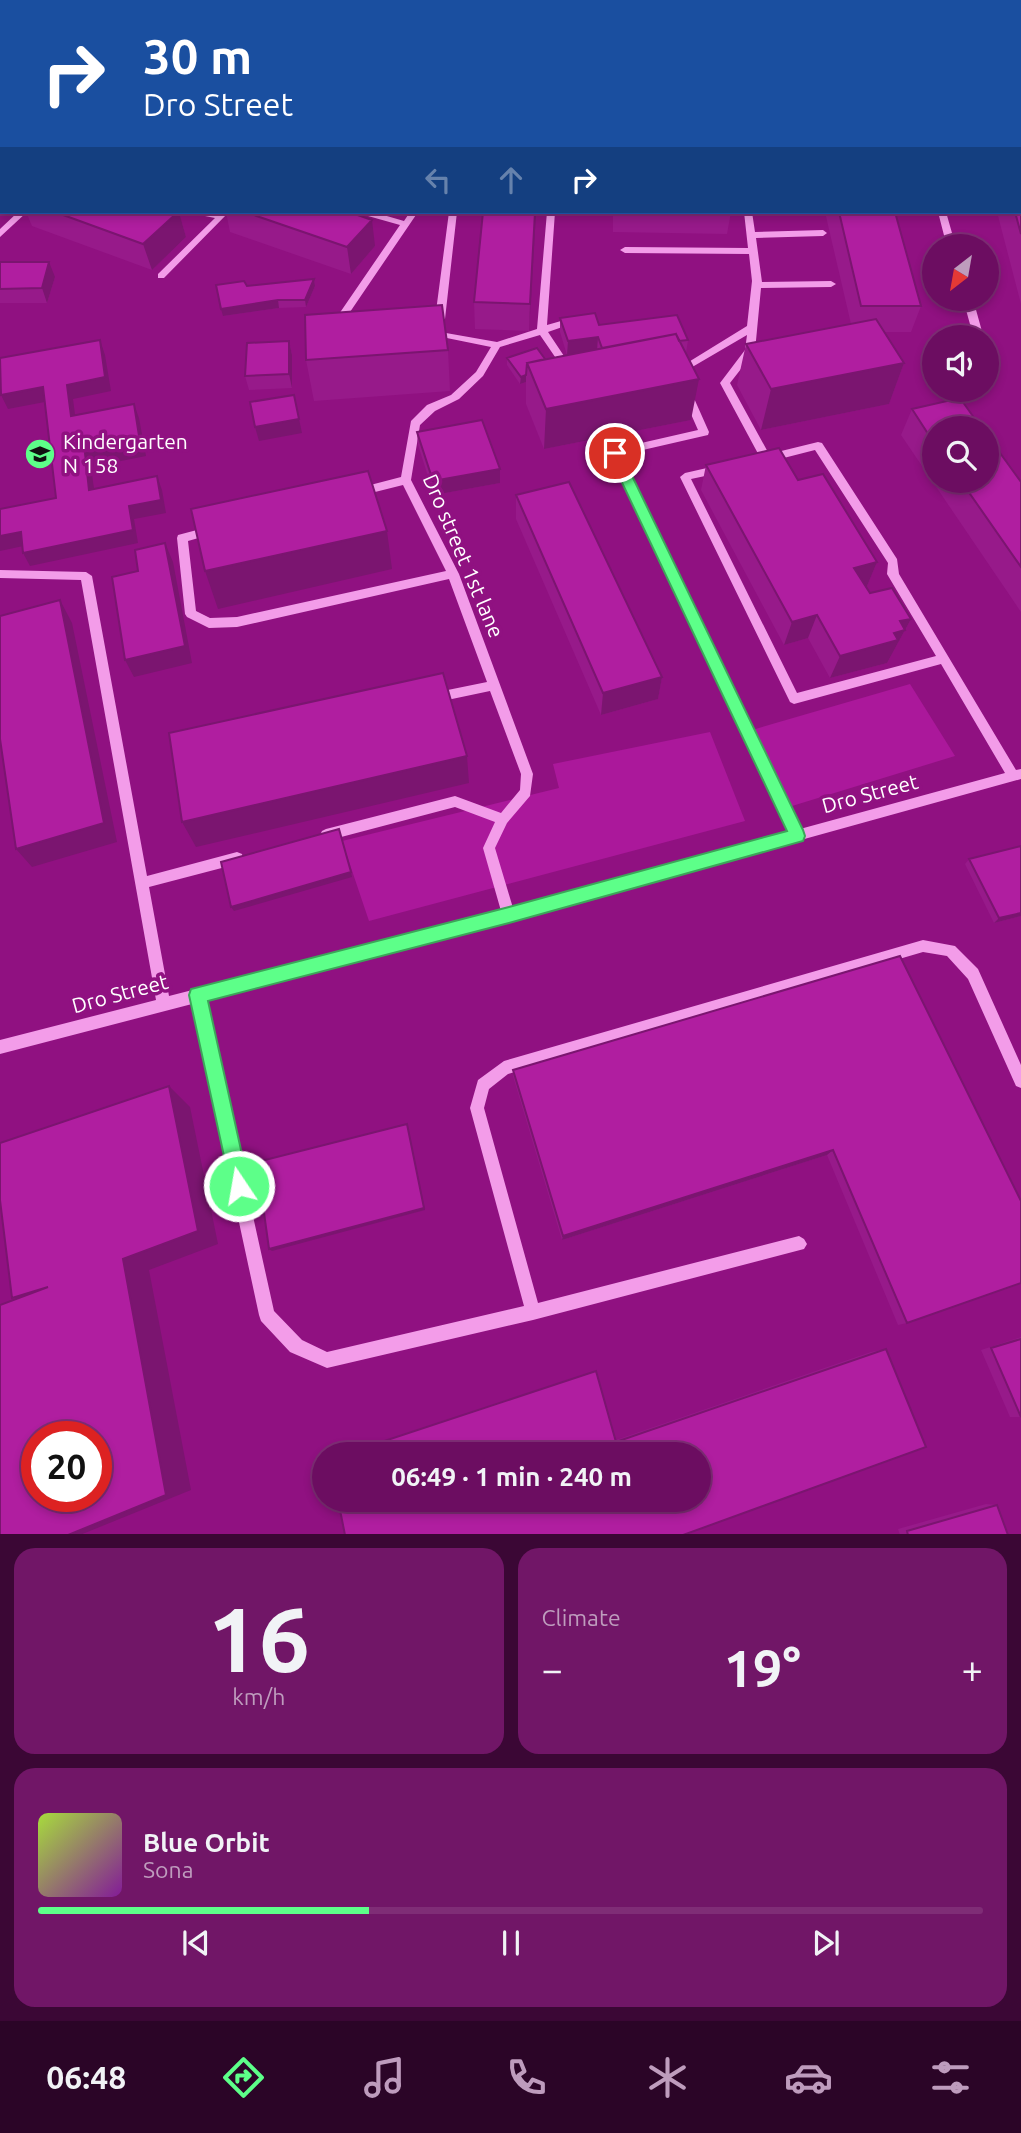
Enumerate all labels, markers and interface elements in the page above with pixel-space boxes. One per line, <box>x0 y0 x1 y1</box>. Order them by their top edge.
icon: right <box>28 28 119 119</box>
text: 30 m <box>143 28 252 83</box>
text: Dro Street <box>143 86 293 122</box>
icon: left <box>419 161 457 199</box>
icon: ahead <box>492 161 530 199</box>
icon: right <box>565 161 603 199</box>
north arrow <box>922 234 999 312</box>
map controls <box>922 234 999 493</box>
button: sound <box>922 325 999 402</box>
button: search <box>922 416 999 493</box>
pin <box>585 423 645 483</box>
place label: Kindergarten N 158 <box>63 429 188 477</box>
icon: arrive <box>596 434 634 472</box>
school or university icon: Kindergarten N 158 <box>23 437 57 471</box>
street label: Dro street 1st lane <box>419 470 509 641</box>
street label: Dro Street <box>819 769 920 817</box>
street label: Dro Street <box>69 969 170 1017</box>
position arrow <box>202 1149 276 1223</box>
speed limit sign: 20 <box>21 1421 112 1512</box>
text: 06:49 · 1 min · 240 m <box>391 1462 632 1491</box>
text: 16 <box>207 1587 310 1689</box>
text: Climate <box>542 1605 621 1630</box>
text: 19° <box>724 1639 801 1697</box>
text: − <box>542 1648 563 1690</box>
text: + <box>962 1648 983 1690</box>
text: km/h <box>232 1684 285 1709</box>
text: Blue Orbit <box>143 1828 270 1857</box>
text: Sona <box>143 1857 193 1882</box>
icon: previous <box>177 1924 215 1962</box>
icon: pause <box>492 1924 530 1962</box>
icon: next <box>807 1924 845 1962</box>
icon: directions <box>219 2053 268 2102</box>
icon: music <box>360 2053 409 2102</box>
icon: phone <box>502 2053 551 2102</box>
icon: climate <box>643 2053 692 2102</box>
icon: car <box>784 2053 833 2102</box>
icon: filters <box>926 2053 975 2102</box>
text: 06:48 <box>46 2059 126 2095</box>

